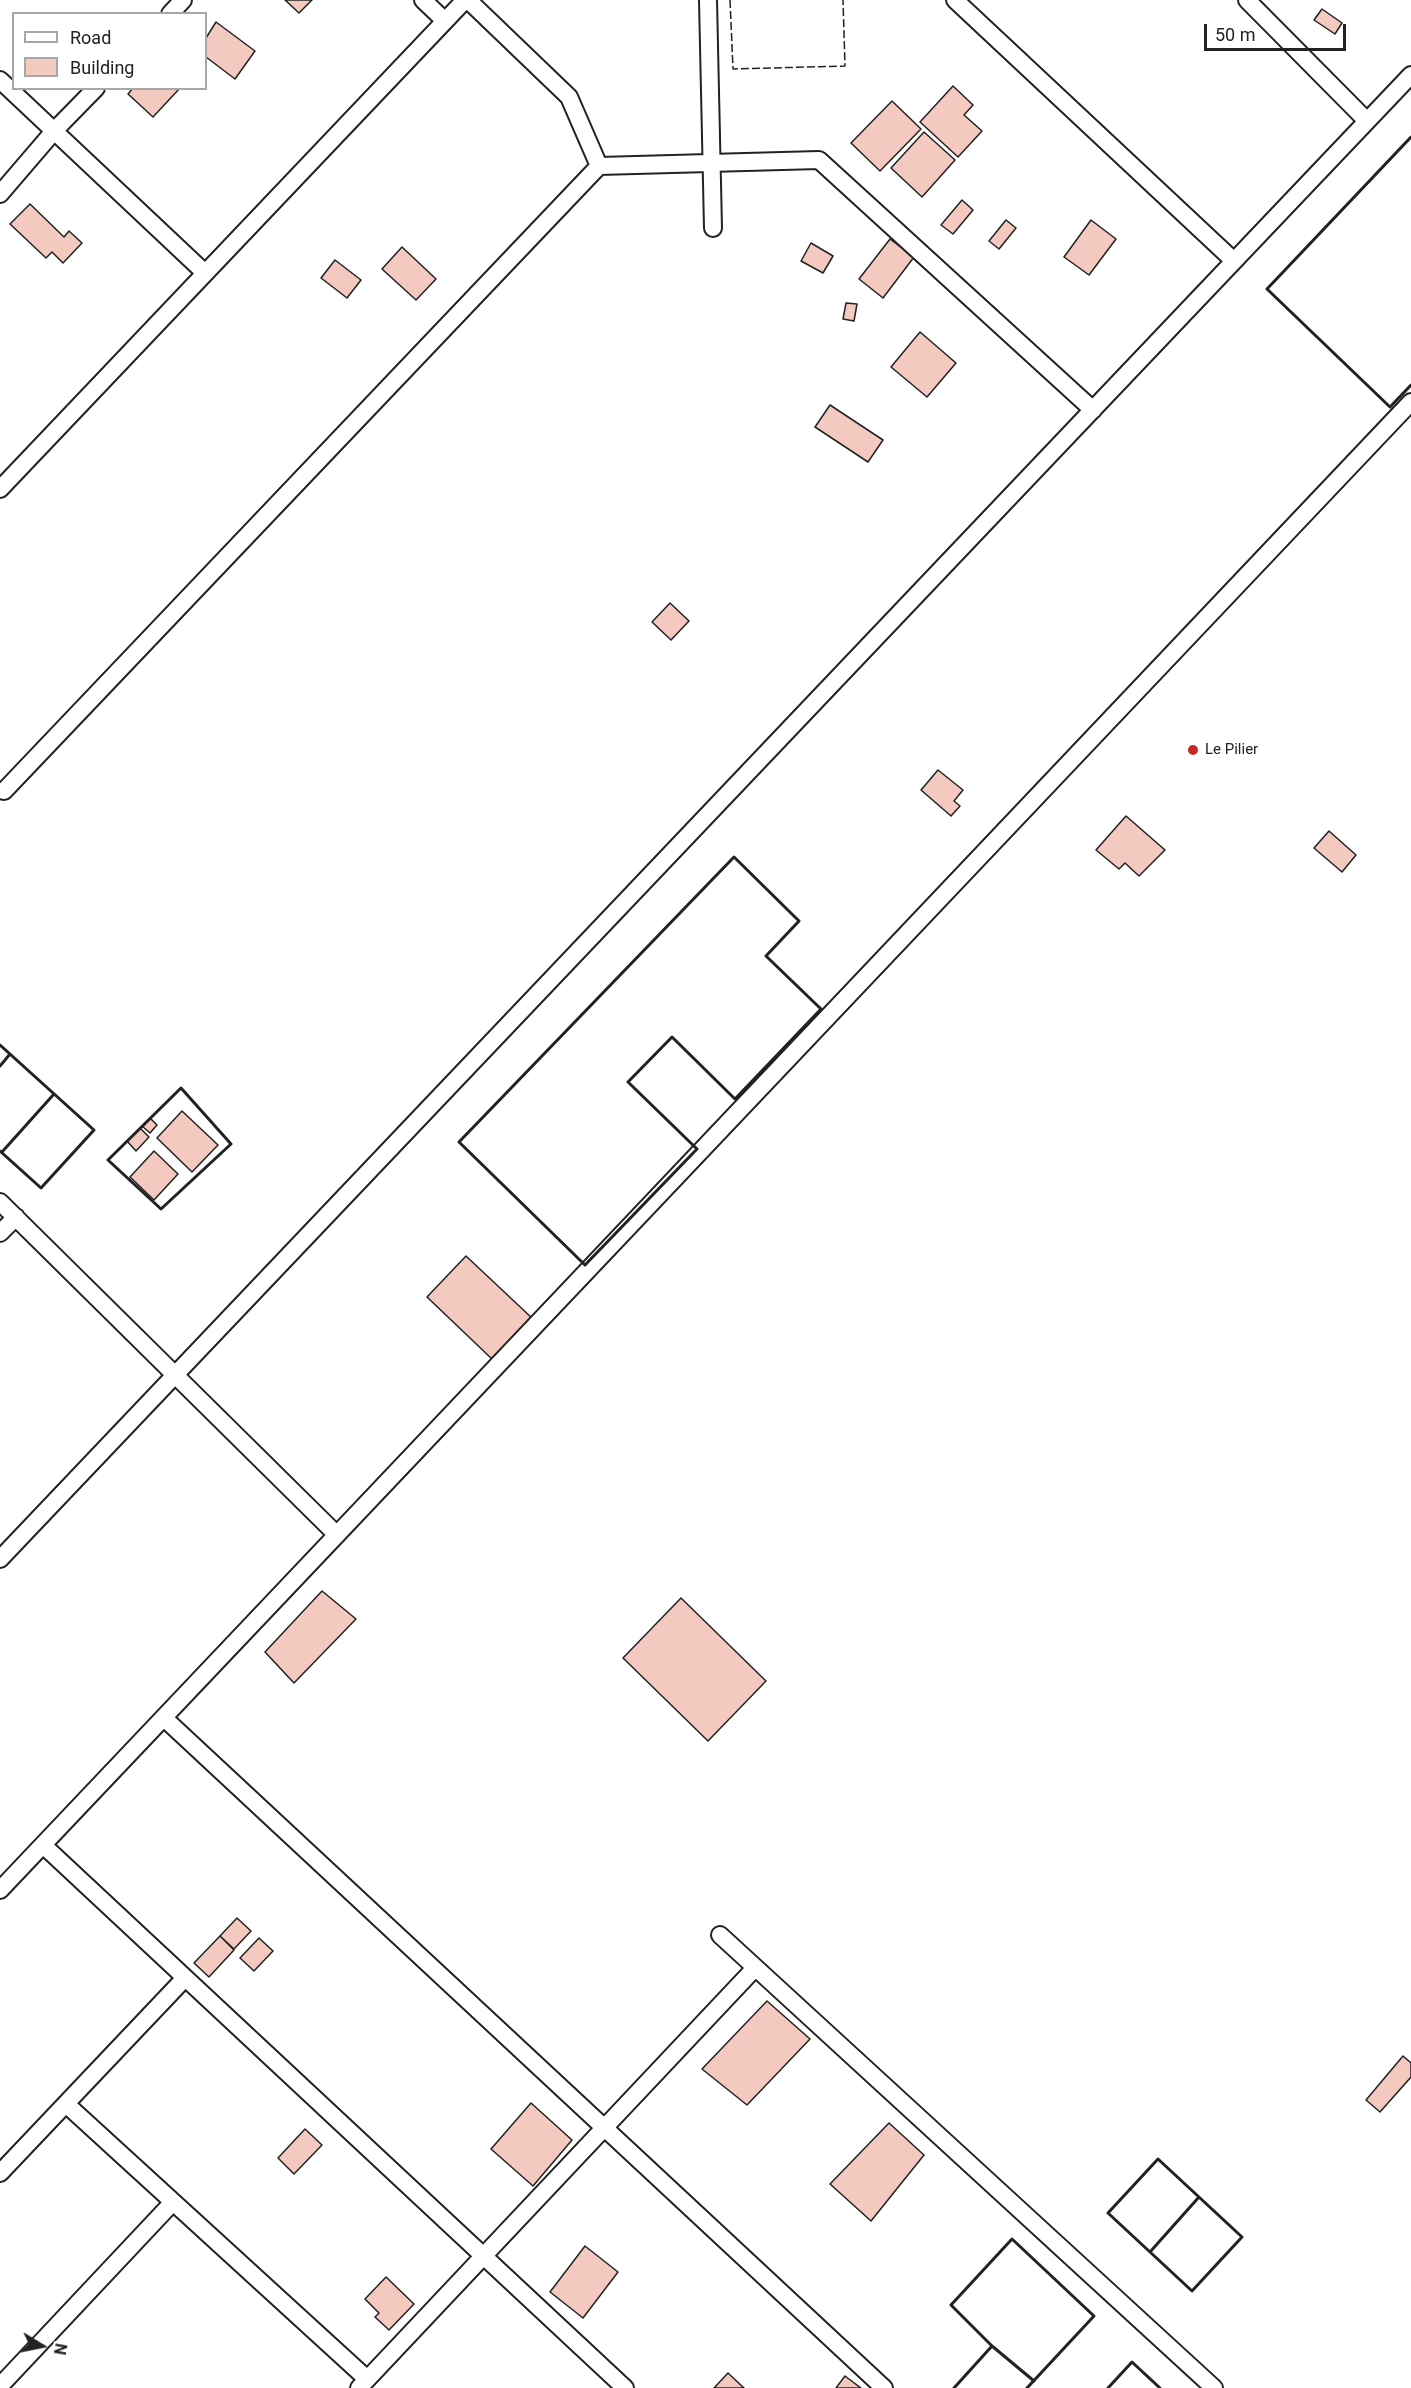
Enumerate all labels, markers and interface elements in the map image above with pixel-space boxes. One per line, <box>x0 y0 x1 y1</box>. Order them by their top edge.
legend <box>12 12 207 90</box>
scale bar <box>1207 12 1350 50</box>
text: 50 m <box>1215 24 1255 45</box>
text: Road <box>70 27 111 48</box>
text: Building <box>70 57 134 78</box>
place label: Le Pilier <box>1205 741 1258 759</box>
marker: Le Pilier <box>1186 743 1200 757</box>
north arrow <box>12 2316 72 2376</box>
text: N <box>50 2342 71 2356</box>

